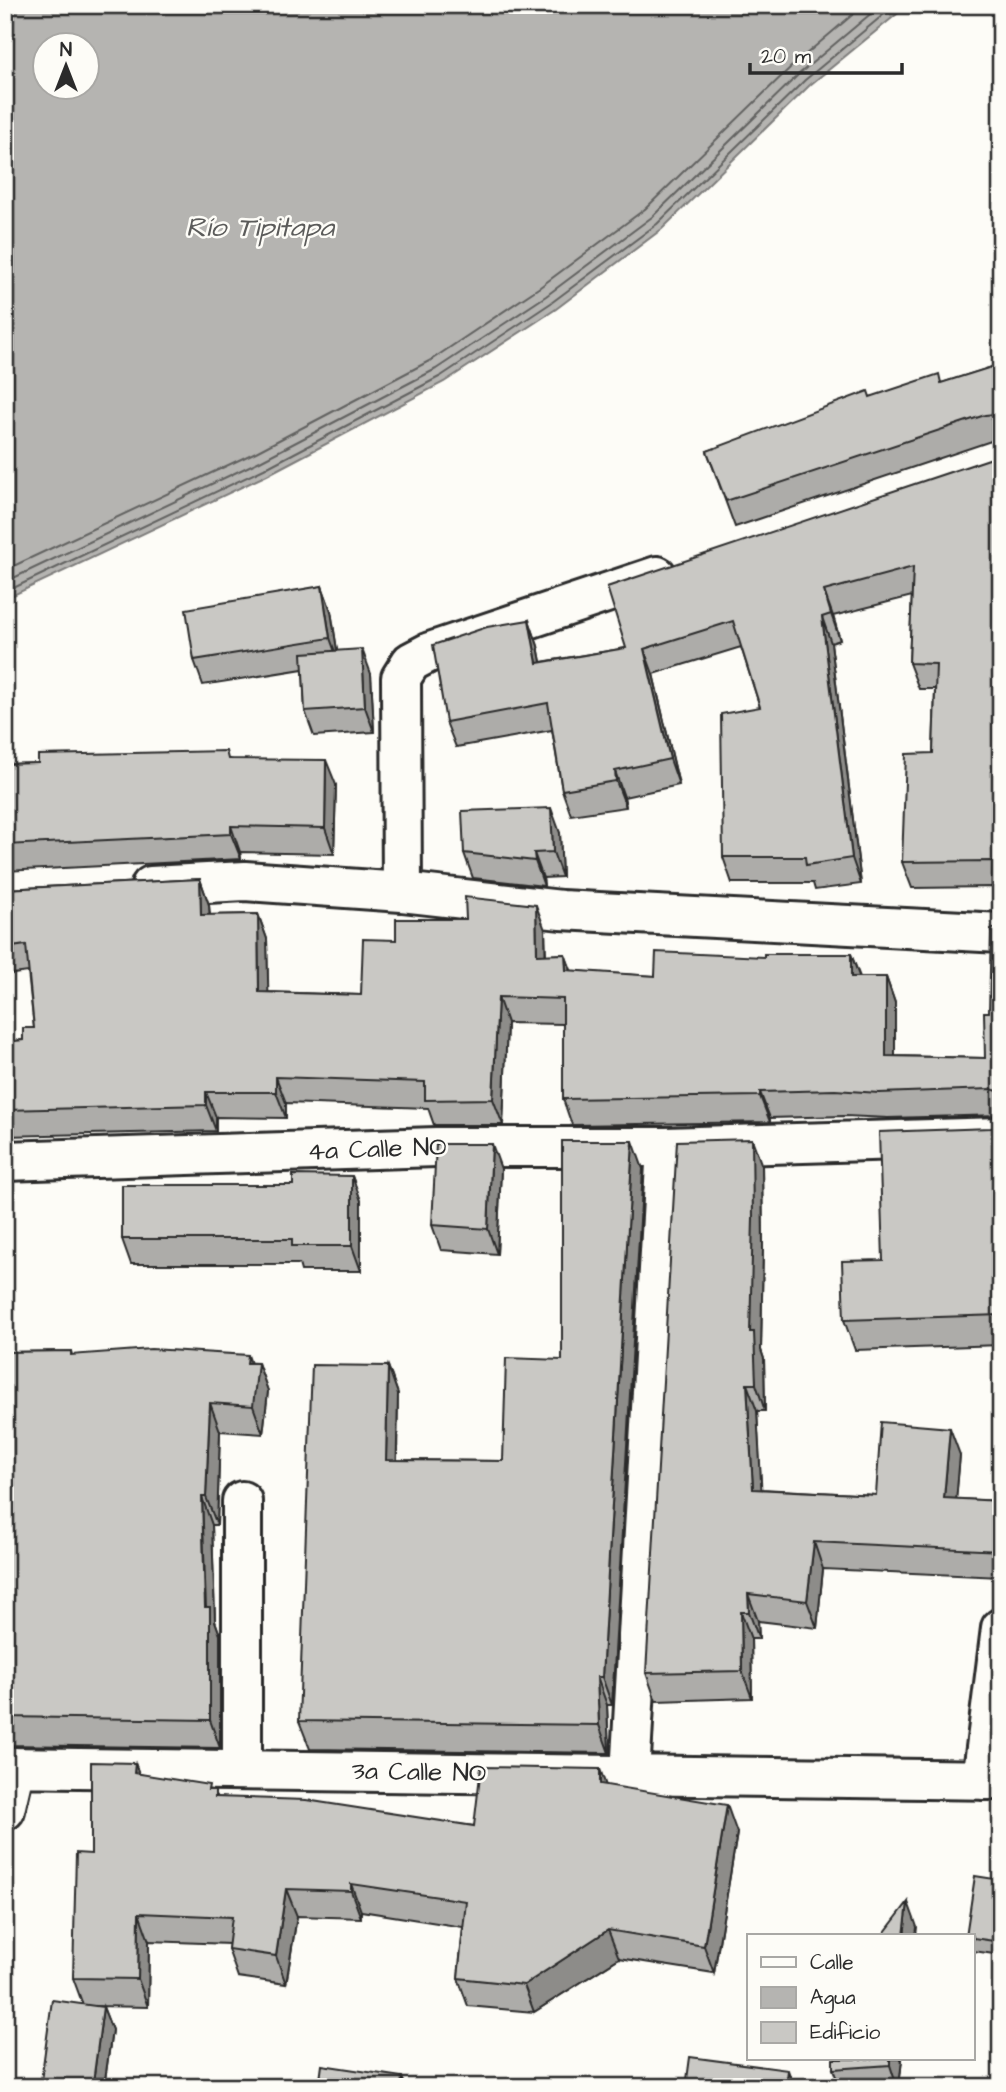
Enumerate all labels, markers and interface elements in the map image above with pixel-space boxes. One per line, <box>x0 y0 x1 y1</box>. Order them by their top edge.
north arrow <box>32 32 102 102</box>
scale bar <box>750 32 903 76</box>
text: N <box>60 37 72 64</box>
text: 20 m <box>761 42 812 71</box>
water label: Río Tipitapa <box>186 208 336 247</box>
street label: 4a Calle NO <box>307 1129 447 1169</box>
street label: 3a Calle NO <box>351 1753 487 1791</box>
legend <box>747 1934 974 2060</box>
text: Calle <box>810 1948 854 1977</box>
text: Agua <box>810 1983 856 2014</box>
text: Edificio <box>810 2018 880 2047</box>

